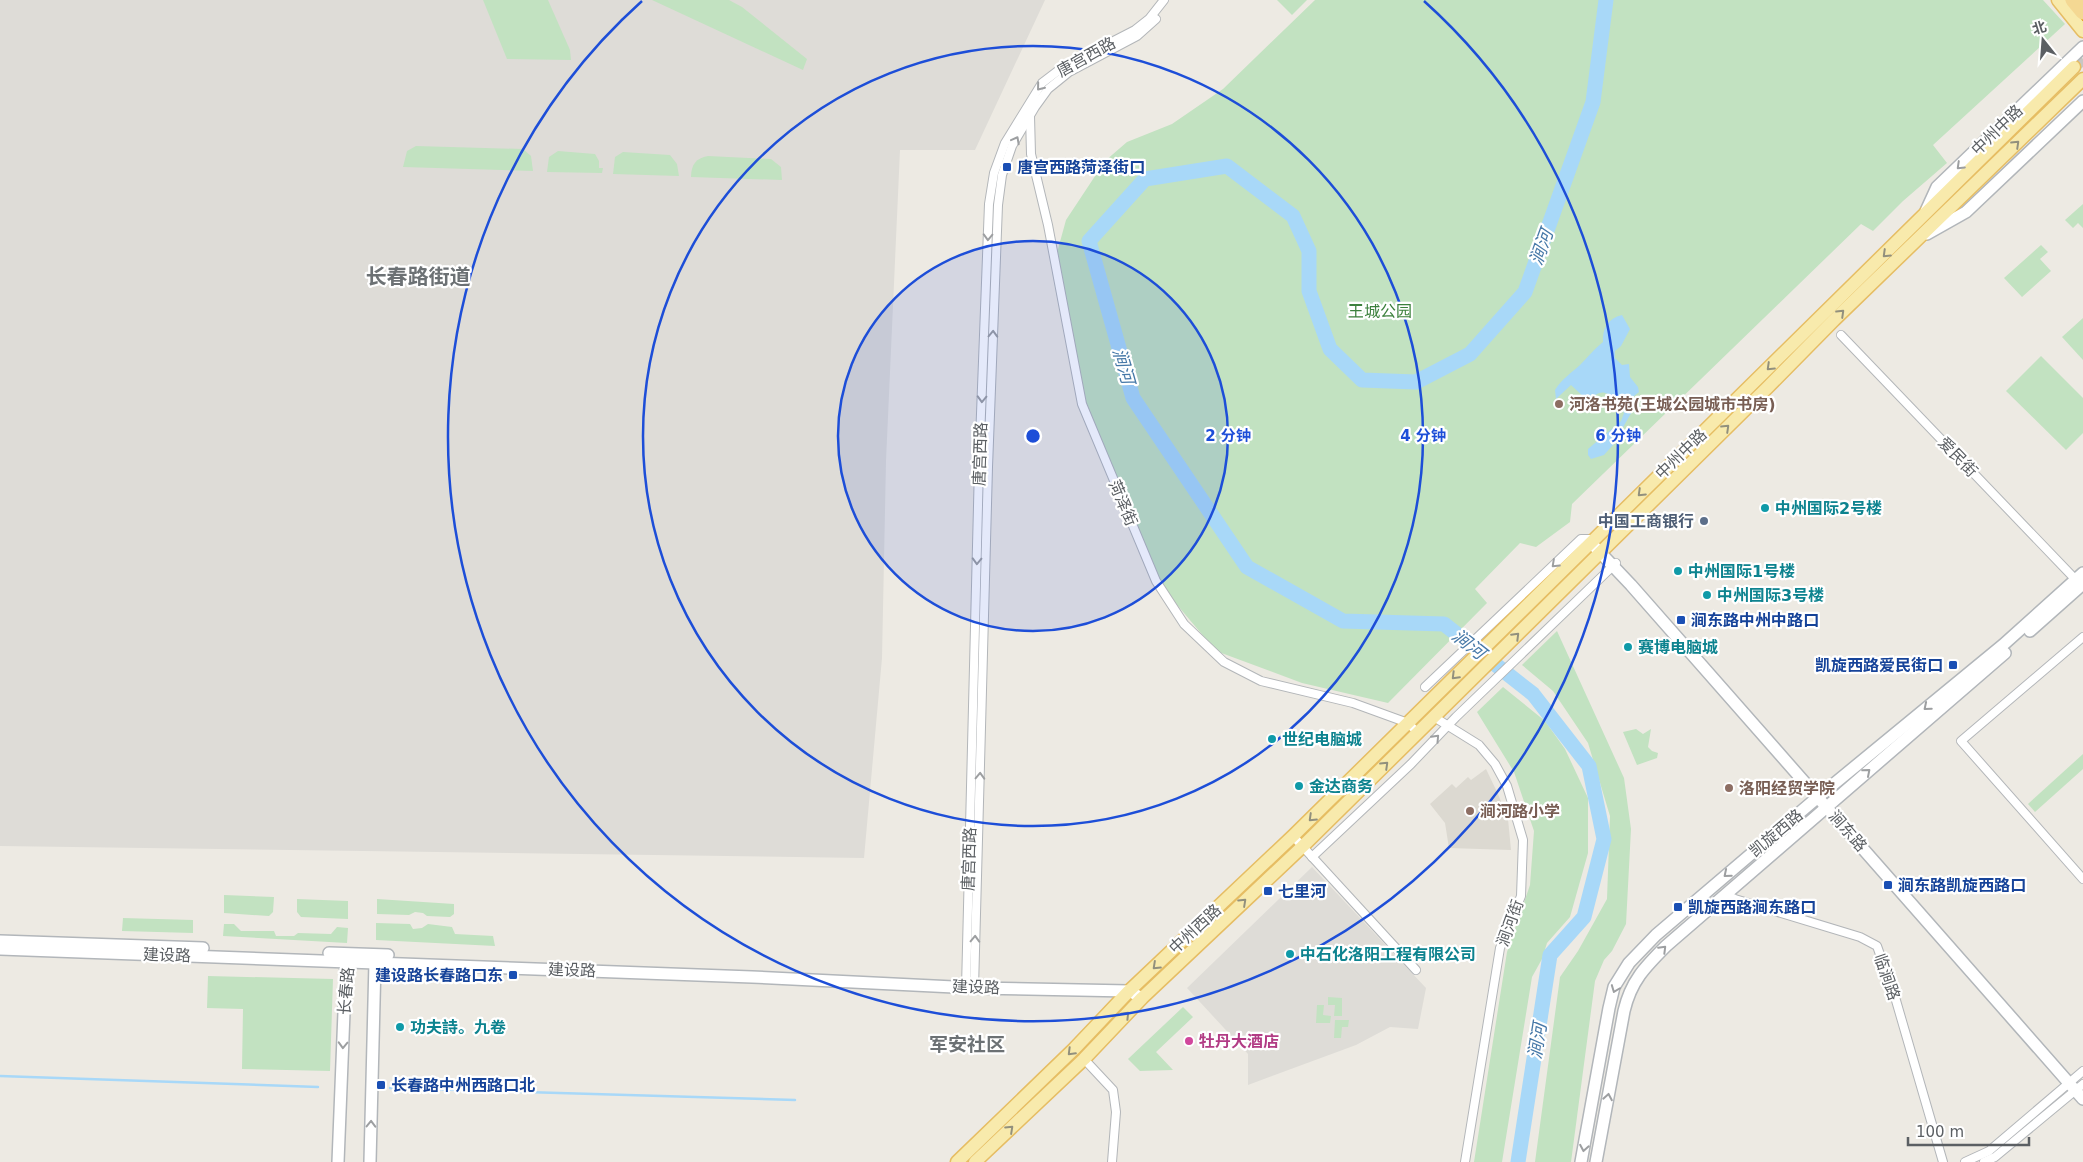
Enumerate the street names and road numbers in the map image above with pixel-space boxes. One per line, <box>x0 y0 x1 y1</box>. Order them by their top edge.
street label: 唐宫西路 <box>1053 33 1119 81</box>
street label: 中州中路 <box>1967 101 2027 159</box>
street label: 唐宫西路 <box>969 422 991 486</box>
street label: 中州中路 <box>1651 425 1711 483</box>
street label: 爱民街 <box>1934 433 1982 481</box>
street label: 菏泽街 <box>1105 477 1141 529</box>
street label: 凯旋西路 <box>1745 805 1807 861</box>
street label: 涧东路 <box>1825 807 1871 855</box>
street label: 唐宫西路 <box>958 827 980 891</box>
street label: 涧河街 <box>1493 897 1527 949</box>
street label: 中州西路 <box>1165 900 1225 958</box>
street label: 建设路 <box>143 945 191 965</box>
street label: 临涧路 <box>1870 951 1904 1003</box>
street label: 建设路 <box>548 960 596 980</box>
street label: 长春路 <box>334 966 358 1016</box>
street label: 建设路 <box>952 977 1000 997</box>

